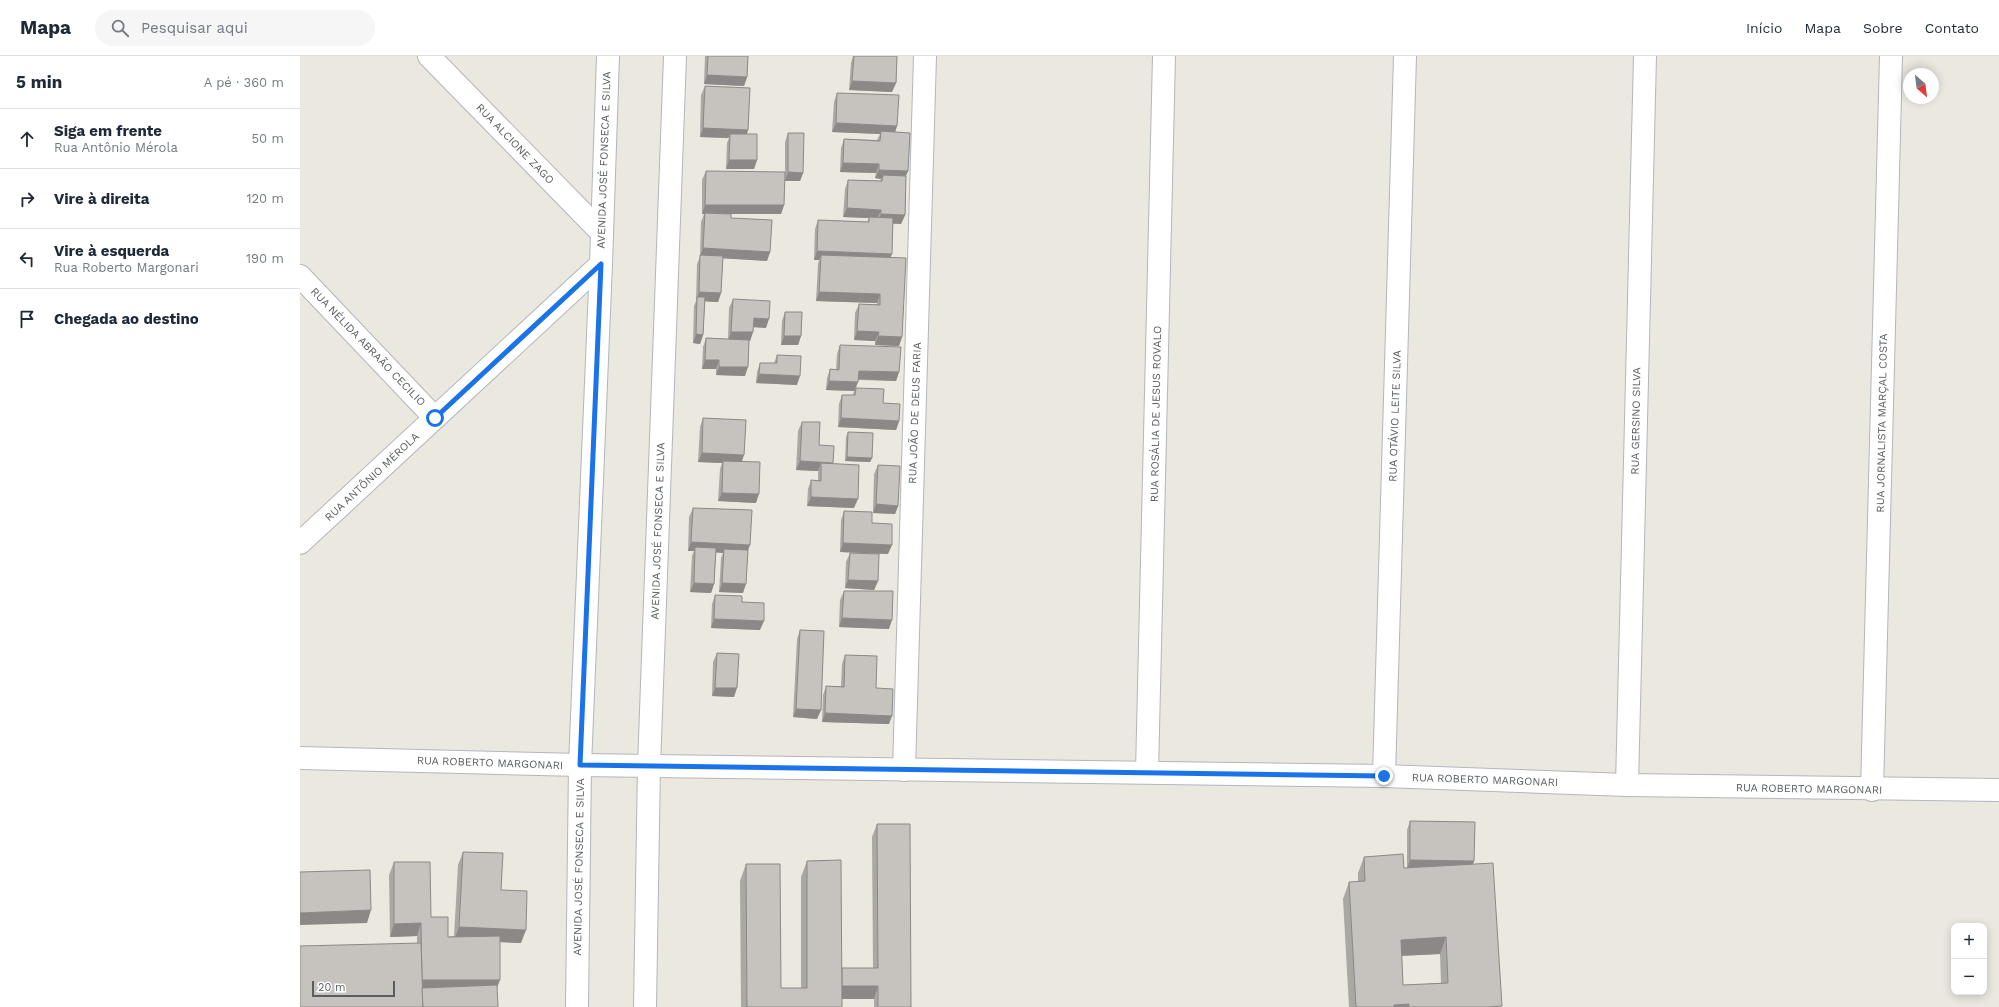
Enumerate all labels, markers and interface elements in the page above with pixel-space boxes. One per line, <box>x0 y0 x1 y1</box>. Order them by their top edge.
search box <box>95 10 375 46</box>
text: Mapa <box>20 16 71 39</box>
icon: search <box>109 17 131 39</box>
text: Pesquisar aqui <box>141 19 248 37</box>
text: Início <box>1746 20 1782 36</box>
text: Mapa <box>1804 20 1841 36</box>
text: Sobre <box>1863 20 1903 36</box>
text: Contato <box>1925 20 1979 36</box>
north arrow <box>1903 68 1939 104</box>
street label: AVENIDA JOSÉ FONSECA E SILVA <box>593 71 614 249</box>
text: 5 min <box>16 72 62 92</box>
text: A pé · 360 m <box>204 75 284 90</box>
street label: RUA ALCIONE ZAGO <box>473 101 557 187</box>
text: Siga em frente <box>54 122 162 140</box>
icon: ahead <box>16 128 38 150</box>
text: 50 m <box>252 131 284 146</box>
text: Rua Antônio Mérola <box>54 140 178 155</box>
icon: right <box>16 188 38 210</box>
text: Vire à direita <box>54 190 149 208</box>
text: 120 m <box>246 191 284 206</box>
text: Vire à esquerda <box>54 242 169 260</box>
icon: left <box>16 248 38 270</box>
text: 190 m <box>246 251 284 266</box>
text: Rua Roberto Margonari <box>54 260 199 275</box>
street label: RUA NÉLIDA ABRAÃO CECILIO <box>308 284 429 409</box>
icon: arrive <box>16 308 38 330</box>
text: Chegada ao destino <box>54 310 199 328</box>
street label: RUA ROSÁLIA DE JESUS ROVALO <box>1147 326 1164 502</box>
street label: RUA JORNALISTA MARÇAL COSTA <box>1874 333 1890 513</box>
street label: RUA JOÃO DE DEUS FARIA <box>906 342 924 484</box>
street label: RUA OTÁVIO LEITE SILVA <box>1385 350 1404 482</box>
street label: RUA GERSINO SILVA <box>1629 367 1643 475</box>
route start <box>426 409 444 427</box>
street label: RUA ANTÔNIO MÉROLA <box>322 429 422 524</box>
street label: AVENIDA JOSÉ FONSECA E SILVA <box>647 442 668 620</box>
street label: RUA ROBERTO MARGONARI <box>417 754 563 772</box>
route end <box>1375 767 1393 785</box>
street label: RUA ROBERTO MARGONARI <box>1412 771 1558 789</box>
street label: AVENIDA JOSÉ FONSECA E SILVA <box>570 778 587 956</box>
street label: RUA ROBERTO MARGONARI <box>1736 781 1882 797</box>
map controls <box>1951 923 1987 995</box>
button: + <box>1951 923 1987 959</box>
button: − <box>1951 959 1987 995</box>
scale bar <box>312 979 395 998</box>
text: 20 m <box>318 981 346 994</box>

